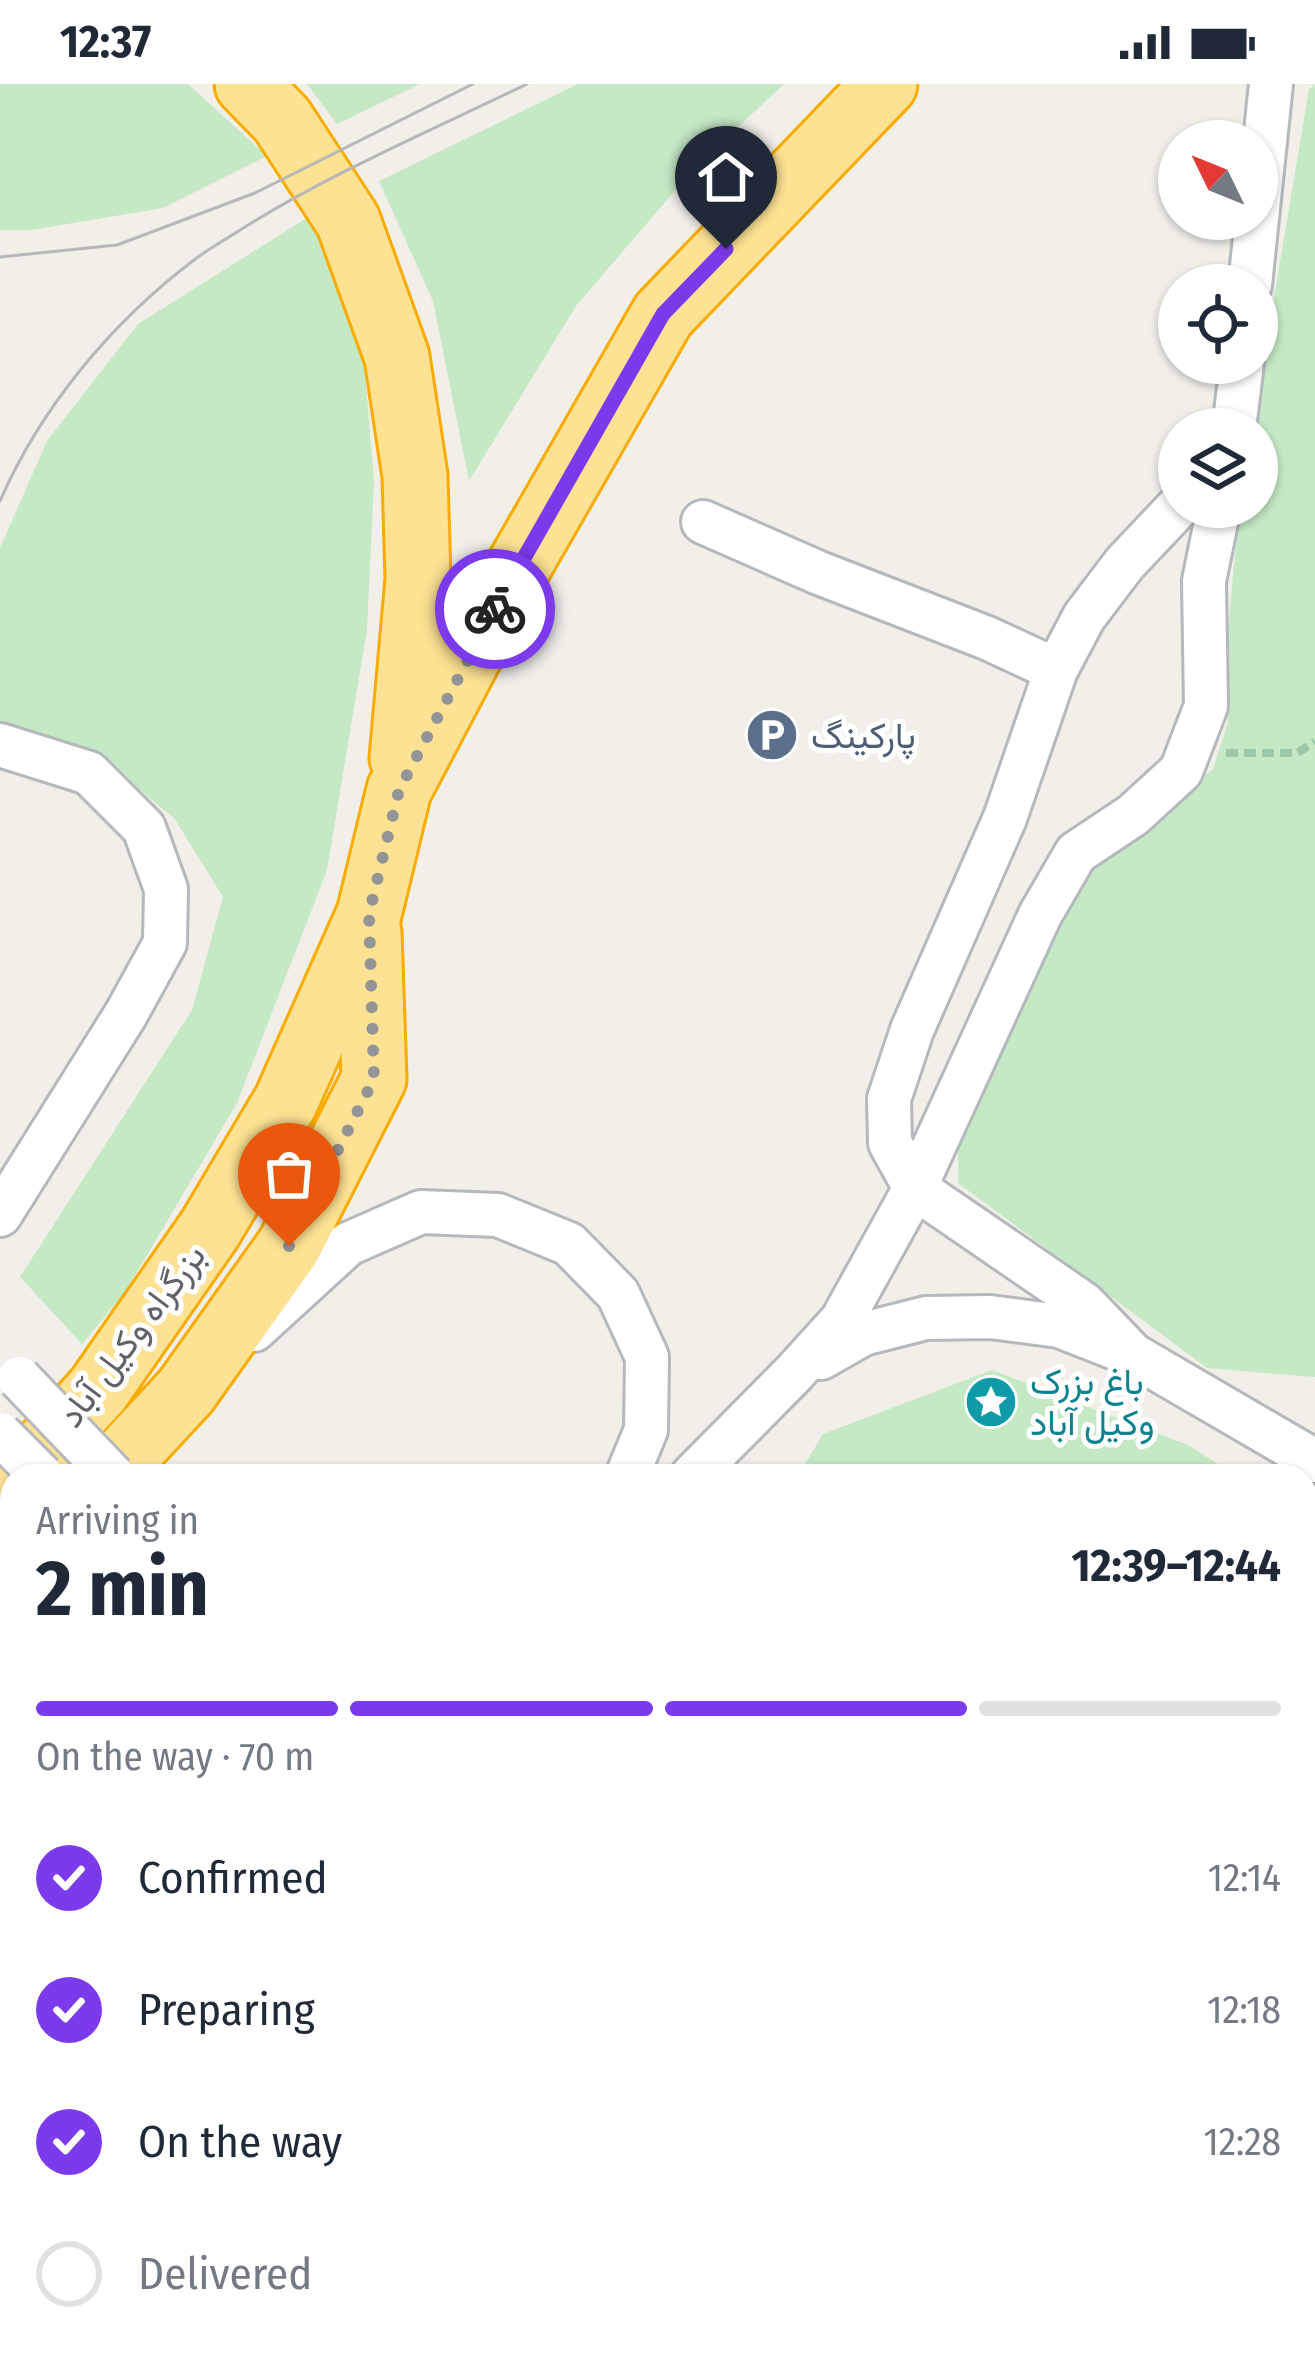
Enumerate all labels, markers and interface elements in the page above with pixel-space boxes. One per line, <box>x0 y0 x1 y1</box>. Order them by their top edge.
text: 12:37 <box>60 15 151 69</box>
north arrow <box>1158 120 1278 240</box>
map controls <box>1158 120 1278 528</box>
pin <box>675 126 777 249</box>
icon: home <box>693 144 759 210</box>
button: locate <box>1158 264 1278 384</box>
button: layers <box>1158 408 1278 528</box>
courier <box>435 549 555 669</box>
icon: bike <box>462 576 528 642</box>
parking icon: پارکینگ <box>744 707 800 763</box>
place label: پارکینگ <box>811 714 916 760</box>
pin <box>238 1123 340 1246</box>
icon: bag <box>256 1141 322 1207</box>
street label: بزرگراه وکیل آباد <box>49 1235 215 1436</box>
place label: باغ بزرک وکیل آباد <box>1030 1360 1154 1445</box>
place icon: باغ بزرک وکیل آباد <box>963 1374 1019 1430</box>
text: Arriving in <box>36 1498 199 1544</box>
text: 12:39–12:44 <box>1072 1539 1281 1593</box>
text: 2 min <box>36 1542 209 1636</box>
text: On the way · 70 m <box>36 1734 314 1780</box>
icon: check <box>36 1845 102 1911</box>
text: Confirmed <box>138 1851 328 1905</box>
text: 12:14 <box>1208 1855 1281 1901</box>
icon: check <box>36 1977 102 2043</box>
text: Preparing <box>138 1983 315 2037</box>
text: 12:18 <box>1207 1987 1281 2033</box>
icon: check <box>36 2109 102 2175</box>
text: On the way <box>138 2115 342 2169</box>
text: 12:28 <box>1204 2119 1281 2165</box>
text: Delivered <box>138 2247 312 2301</box>

